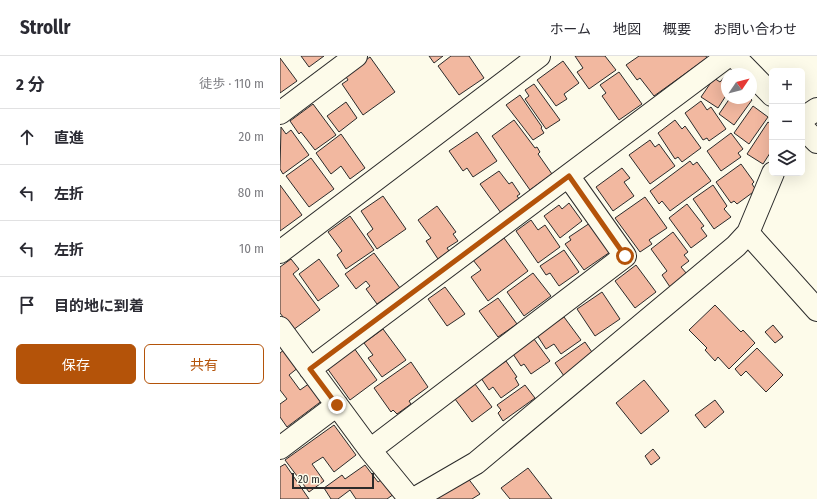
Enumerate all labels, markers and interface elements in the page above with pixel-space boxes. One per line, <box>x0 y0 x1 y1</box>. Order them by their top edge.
text: Strollr <box>20 16 70 39</box>
text: ホーム <box>549 21 591 38</box>
text: 地図 <box>613 21 641 38</box>
text: 概要 <box>663 21 691 38</box>
text: お問い合わせ <box>713 21 797 38</box>
north arrow <box>721 68 757 104</box>
map controls <box>769 68 805 176</box>
button: + <box>769 68 805 104</box>
text: 2 分 <box>16 74 44 95</box>
text: 徒歩 · 110 m <box>199 76 264 91</box>
button: − <box>769 104 805 140</box>
icon: ahead <box>16 126 38 148</box>
text: 直進 <box>54 129 84 147</box>
text: 20 m <box>238 129 264 144</box>
button: layers <box>769 140 805 176</box>
icon: left <box>16 182 38 204</box>
text: 左折 <box>54 185 84 203</box>
text: 80 m <box>238 185 264 200</box>
icon: left <box>16 238 38 260</box>
text: 左折 <box>54 241 84 259</box>
text: 10 m <box>239 241 264 256</box>
route start <box>616 247 634 265</box>
icon: arrive <box>16 294 38 316</box>
text: 目的地に到着 <box>54 297 144 315</box>
button: 保存 <box>16 344 136 384</box>
button: 共有 <box>144 344 264 384</box>
route end <box>328 396 346 414</box>
scale bar <box>292 471 374 490</box>
text: 20 m <box>298 473 320 486</box>

